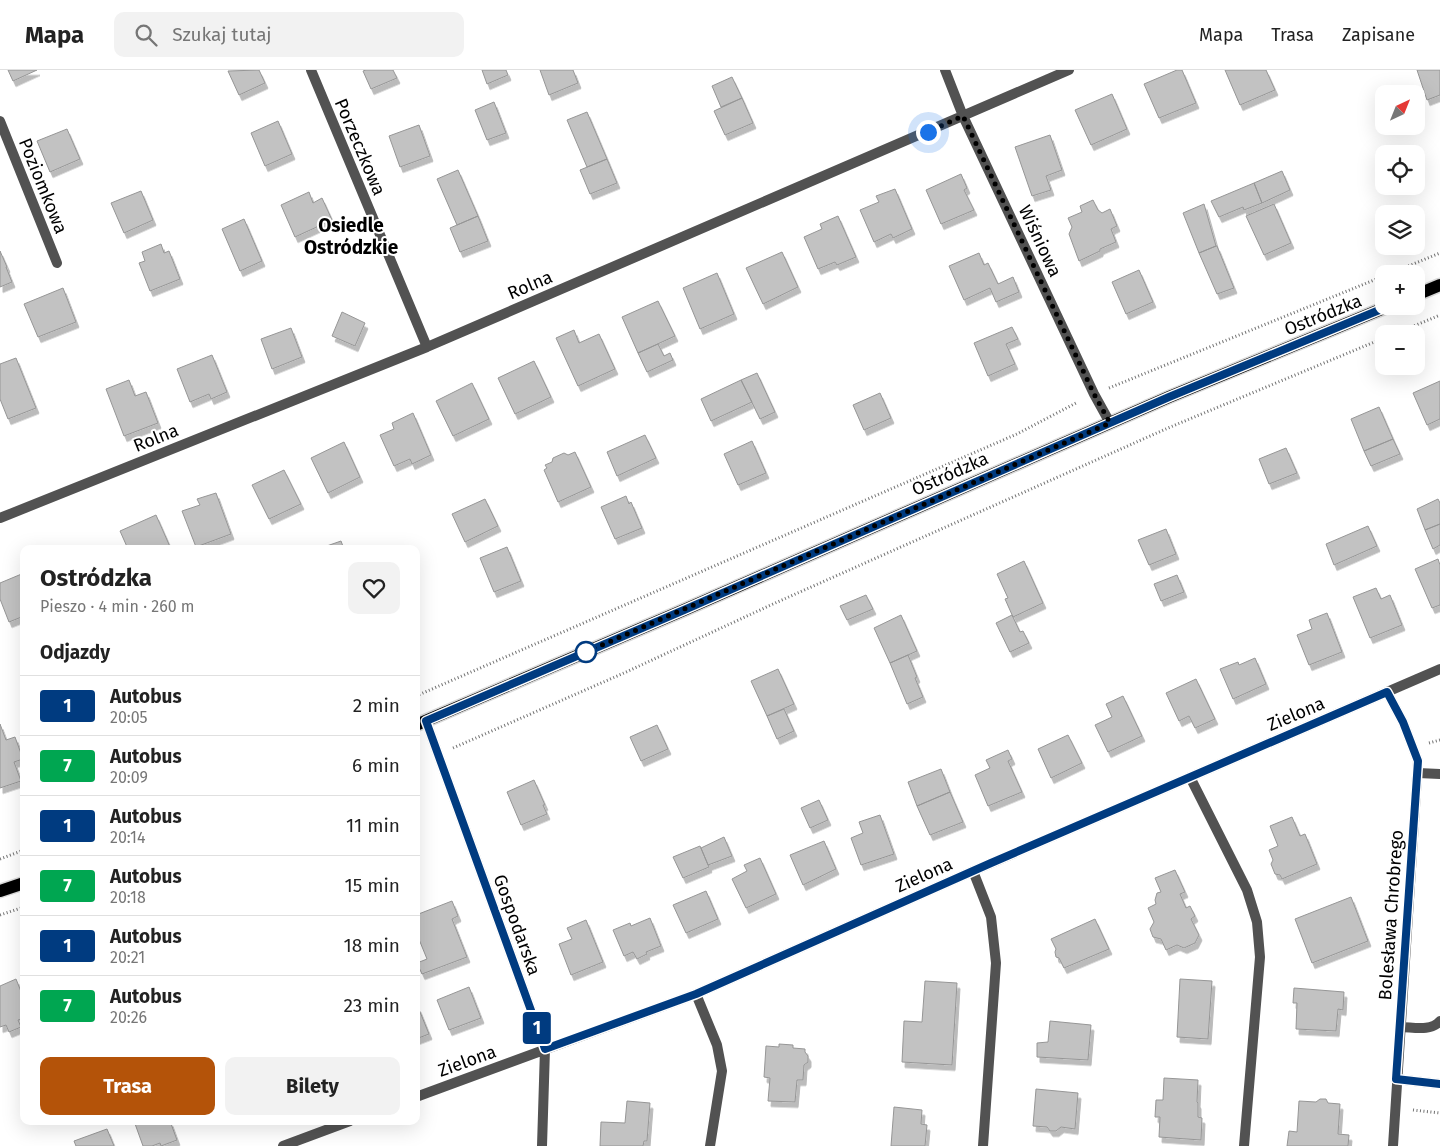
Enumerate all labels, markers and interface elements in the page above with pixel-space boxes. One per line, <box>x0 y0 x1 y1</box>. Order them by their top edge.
search box <box>114 12 464 57</box>
text: Mapa <box>25 21 84 49</box>
icon: search <box>132 21 160 49</box>
text: Szukaj tutaj <box>172 23 272 46</box>
text: Mapa <box>1199 24 1243 46</box>
text: Trasa <box>1271 24 1314 46</box>
text: Zapisane <box>1342 24 1415 46</box>
north arrow <box>1375 85 1425 135</box>
map controls <box>1375 85 1425 375</box>
street label: Porzeczkowa <box>330 95 390 199</box>
your location <box>916 120 941 145</box>
street label: Poziomkowa <box>14 135 72 237</box>
button: locate <box>1375 145 1425 195</box>
street label: Wiśniowa <box>1014 201 1066 281</box>
button: layers <box>1375 205 1425 255</box>
district label: Osiedle Ostródzkie <box>304 214 398 259</box>
button: + <box>1375 265 1425 315</box>
street label: Rolna <box>504 266 556 304</box>
street label: Ostródzka <box>1281 290 1365 340</box>
button: − <box>1375 325 1425 375</box>
street label: Rolna <box>130 419 182 457</box>
street label: Ostródzka <box>908 447 992 501</box>
button: heart <box>348 562 400 614</box>
text: Ostródzka <box>40 564 152 592</box>
text: Pieszo · 4 min · 260 m <box>40 597 195 616</box>
text: Odjazdy <box>40 641 110 664</box>
unlabelled marker <box>575 641 597 663</box>
text: Autobus <box>110 685 182 708</box>
street label: Zielona <box>1264 692 1328 736</box>
text: 2 min <box>353 694 400 717</box>
text: 1 <box>63 695 72 717</box>
text: 20:05 <box>110 708 148 727</box>
text: Autobus <box>110 745 182 768</box>
text: 6 min <box>352 754 400 777</box>
text: 7 <box>63 755 72 777</box>
text: 20:09 <box>110 768 148 787</box>
text: Autobus <box>110 805 182 828</box>
text: 11 min <box>346 814 400 837</box>
text: 1 <box>63 815 72 837</box>
text: 20:14 <box>110 828 146 847</box>
street label: Bolesława Chrobrego <box>1374 829 1408 1001</box>
street label: Zielona <box>892 853 956 897</box>
text: Autobus <box>110 865 182 888</box>
street label: Gospodarska <box>489 872 545 978</box>
text: 15 min <box>344 874 400 897</box>
text: 7 <box>63 875 72 897</box>
text: 20:18 <box>110 888 146 907</box>
text: Autobus <box>110 925 182 948</box>
text: 18 min <box>343 934 400 957</box>
text: 1 <box>63 935 72 957</box>
text: 20:21 <box>110 948 145 967</box>
text: Autobus <box>110 985 182 1008</box>
text: 23 min <box>343 994 400 1017</box>
text: 7 <box>63 995 72 1017</box>
text: 20:26 <box>110 1008 147 1027</box>
line badge: 1 <box>521 1012 553 1044</box>
text: 1 <box>533 1017 541 1039</box>
street label: Zielona <box>435 1040 499 1082</box>
button: Trasa <box>40 1057 215 1115</box>
button: Bilety <box>225 1057 400 1115</box>

